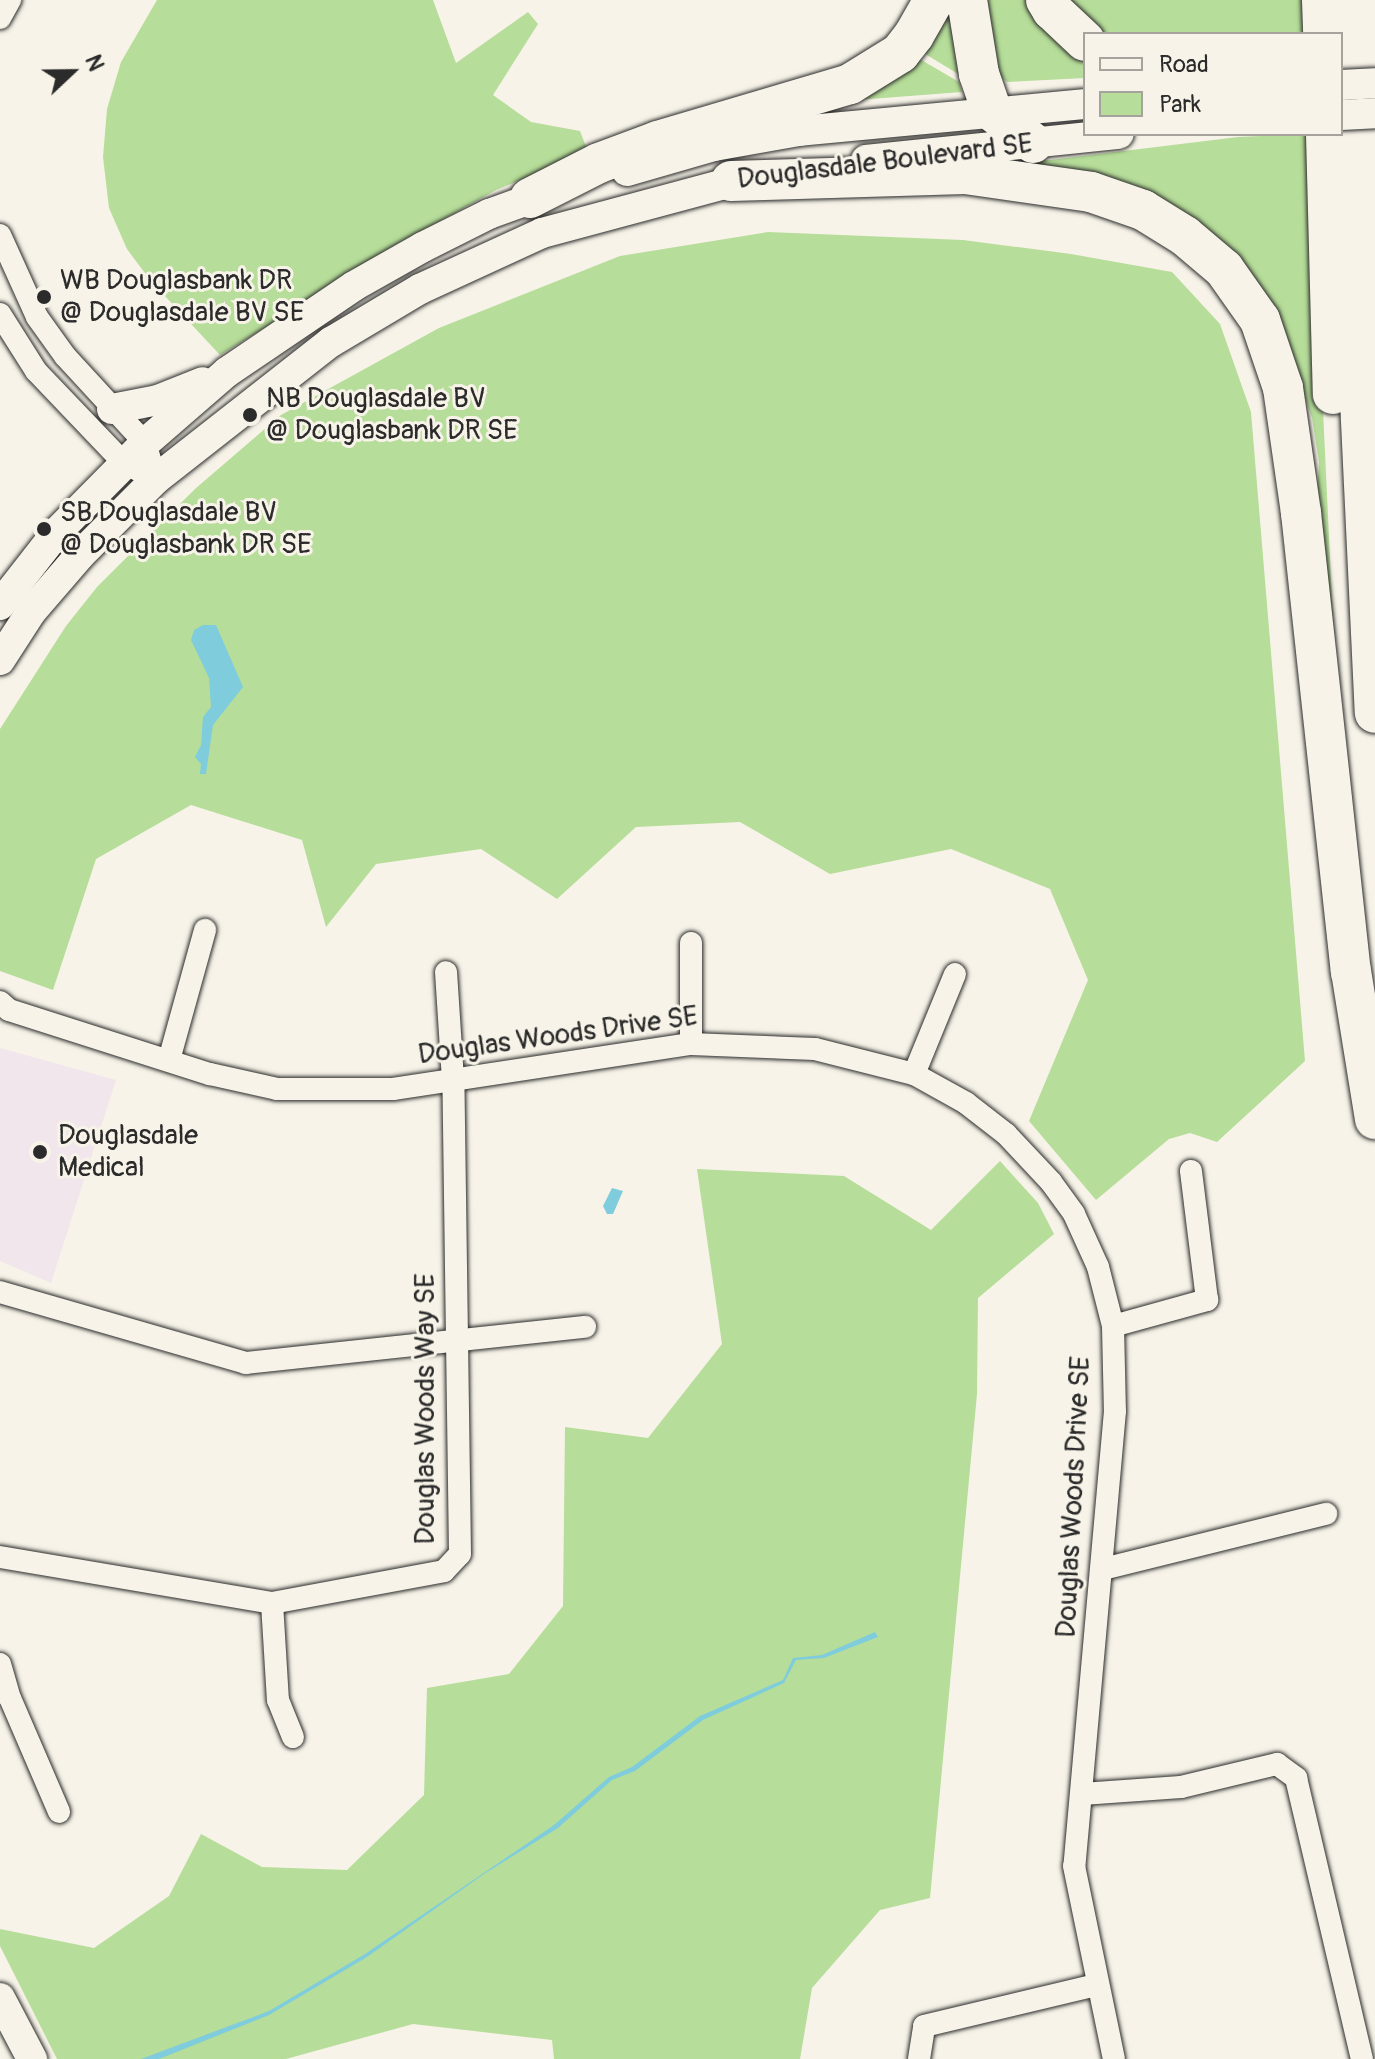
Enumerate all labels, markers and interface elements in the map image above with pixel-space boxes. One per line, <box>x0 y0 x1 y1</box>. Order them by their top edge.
north arrow <box>32 32 112 112</box>
legend <box>1083 32 1343 136</box>
text: Road <box>1159 50 1209 79</box>
text: N <box>78 51 110 75</box>
text: Park <box>1159 90 1201 119</box>
street label: Douglasdale Boulevard SE <box>735 127 1035 197</box>
place label: WB Douglasbank DR @ Douglasdale BV SE <box>60 264 304 330</box>
marker: WB Douglasbank DR @ Douglasdale BV SE <box>35 288 53 306</box>
place label: NB Douglasdale BV @ Douglasbank DR SE <box>266 382 518 448</box>
marker: NB Douglasdale BV @ Douglasbank DR SE <box>241 406 259 424</box>
place label: SB Douglasdale BV @ Douglasbank DR SE <box>60 496 312 562</box>
marker: SB Douglasdale BV @ Douglasbank DR SE <box>35 520 53 538</box>
street label: Douglas Woods Drive SE <box>416 1000 700 1072</box>
place label: Douglasdale Medical <box>58 1119 198 1185</box>
marker: Douglasdale Medical <box>29 1141 51 1163</box>
street label: Douglas Woods Way SE <box>409 1273 443 1545</box>
street label: Douglas Woods Drive SE <box>1050 1355 1098 1639</box>

